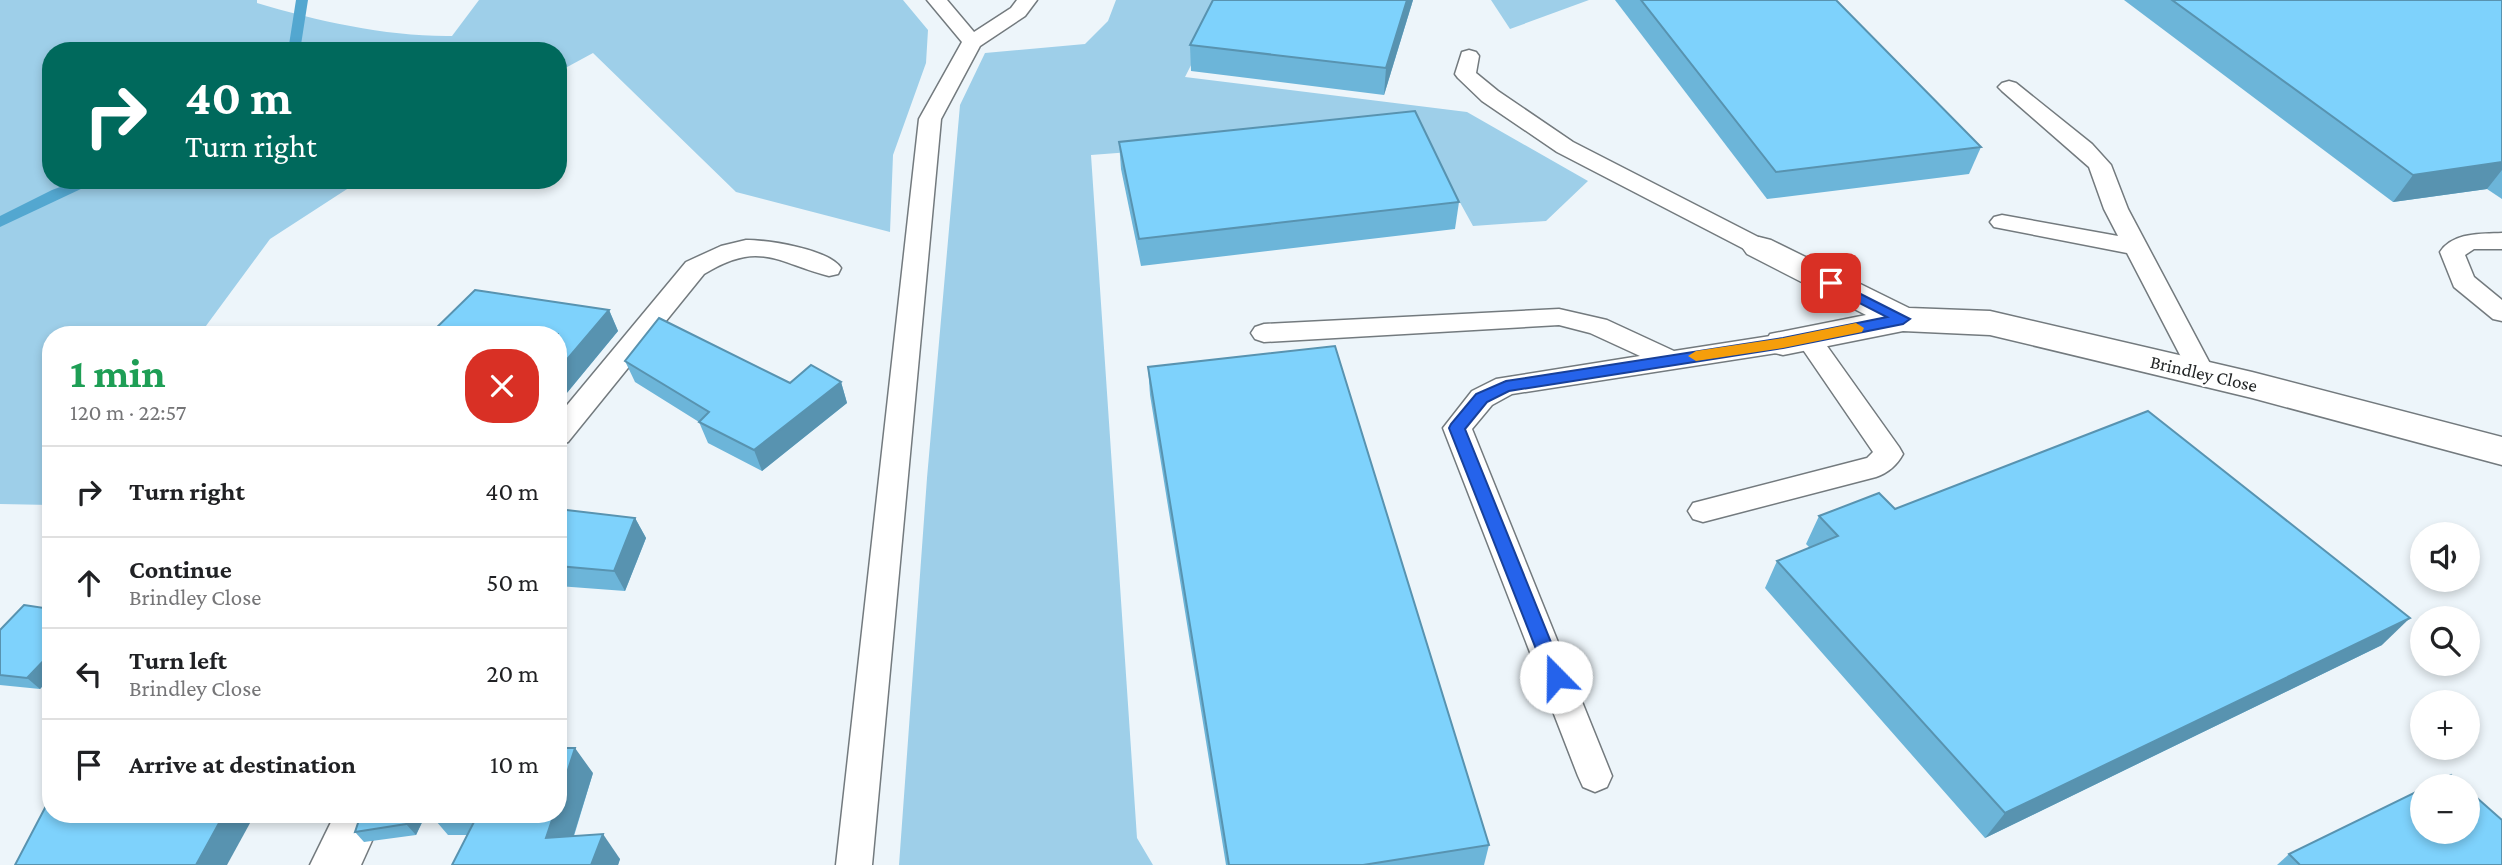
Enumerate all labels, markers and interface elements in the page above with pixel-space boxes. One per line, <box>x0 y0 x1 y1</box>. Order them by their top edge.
icon: right <box>70 70 161 161</box>
text: 40 m <box>185 70 292 125</box>
text: Turn right <box>185 128 317 164</box>
pin <box>1801 253 1861 313</box>
icon: arrive <box>1812 264 1850 302</box>
text: 1 min <box>70 349 166 396</box>
button: close <box>465 349 539 423</box>
street label: Brindley Close <box>2148 351 2260 396</box>
text: 120 m · 22:57 <box>70 399 186 425</box>
icon: right <box>70 473 108 511</box>
text: Turn right <box>129 477 245 506</box>
text: 40 m <box>485 477 539 506</box>
map controls <box>2410 522 2480 844</box>
button: sound <box>2410 522 2480 592</box>
text: Continue <box>129 555 232 584</box>
icon: ahead <box>70 564 108 602</box>
text: 50 m <box>486 568 539 597</box>
text: Brindley Close <box>129 584 261 610</box>
button: search <box>2410 606 2480 676</box>
position arrow <box>1519 640 1593 714</box>
text: Turn left <box>129 646 227 675</box>
icon: left <box>70 655 108 693</box>
text: 20 m <box>486 659 539 688</box>
text: Brindley Close <box>129 675 261 701</box>
button: + <box>2410 690 2480 760</box>
icon: arrive <box>70 746 108 784</box>
text: Arrive at destination <box>129 750 356 779</box>
text: 10 m <box>490 750 539 779</box>
button: − <box>2410 774 2480 844</box>

